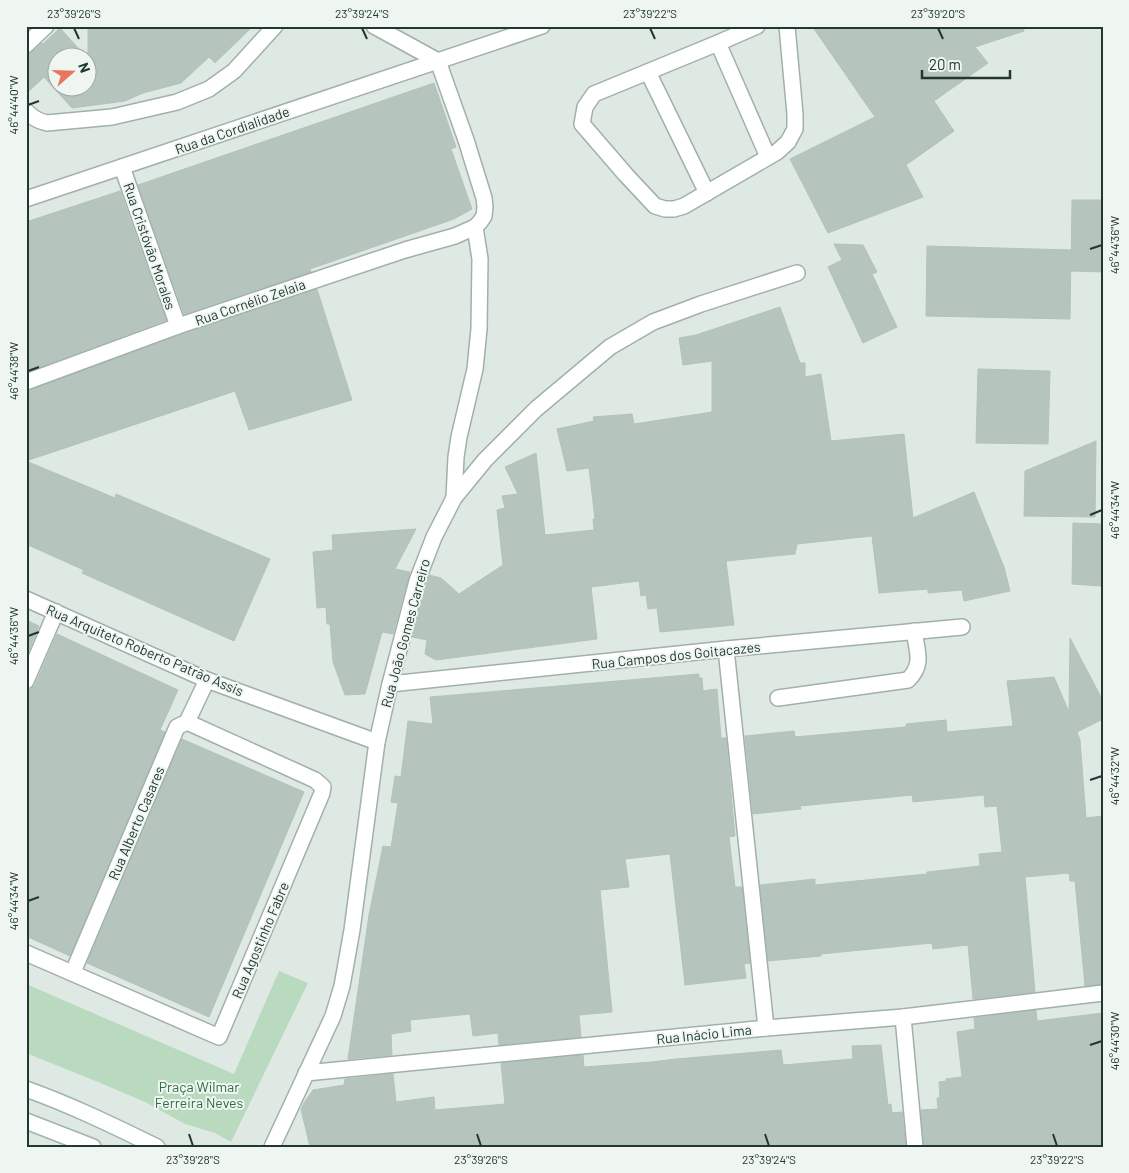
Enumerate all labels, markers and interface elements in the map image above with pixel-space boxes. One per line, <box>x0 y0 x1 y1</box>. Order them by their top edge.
text: 23°39'26"S <box>47 6 101 20</box>
text: 23°39'24"S <box>335 6 389 20</box>
text: 23°39'22"S <box>623 6 677 20</box>
text: 23°39'20"S <box>911 6 965 20</box>
north arrow <box>48 48 98 98</box>
scale bar <box>922 48 1009 80</box>
text: 20 m <box>929 55 961 73</box>
text: N <box>75 60 94 75</box>
text: 46°44'40"W <box>6 75 20 134</box>
street label: Rua da Cordialidade <box>173 102 291 158</box>
street label: Rua Cristóvão Morales <box>120 180 180 312</box>
text: 46°44'36"W <box>1107 216 1121 274</box>
street label: Rua Cornélio Zelaia <box>193 275 307 329</box>
text: 46°44'38"W <box>6 341 20 400</box>
text: 46°44'34"W <box>1107 480 1121 539</box>
street label: Rua João Gomes Carreiro <box>377 557 433 709</box>
street label: Rua Arquiteto Roberto Patrão Assis <box>44 601 246 699</box>
text: 46°44'36"W <box>6 607 20 665</box>
street label: Rua Campos dos Goitacazes <box>591 638 761 672</box>
text: 46°44'32"W <box>1107 746 1121 805</box>
street label: Rua Alberto Casares <box>104 763 168 882</box>
text: 46°44'34"W <box>6 871 20 930</box>
street label: Rua Agostinho Fabre <box>228 879 292 1001</box>
text: 46°44'30"W <box>1107 1011 1121 1070</box>
street label: Rua Inácio Lima <box>655 1021 753 1047</box>
park label: Praça Wilmar Ferreira Neves <box>155 1078 243 1111</box>
text: 23°39'28"S <box>166 1152 220 1166</box>
text: 23°39'26"S <box>454 1152 508 1166</box>
text: 23°39'24"S <box>742 1152 796 1166</box>
text: 23°39'22"S <box>1030 1152 1084 1166</box>

